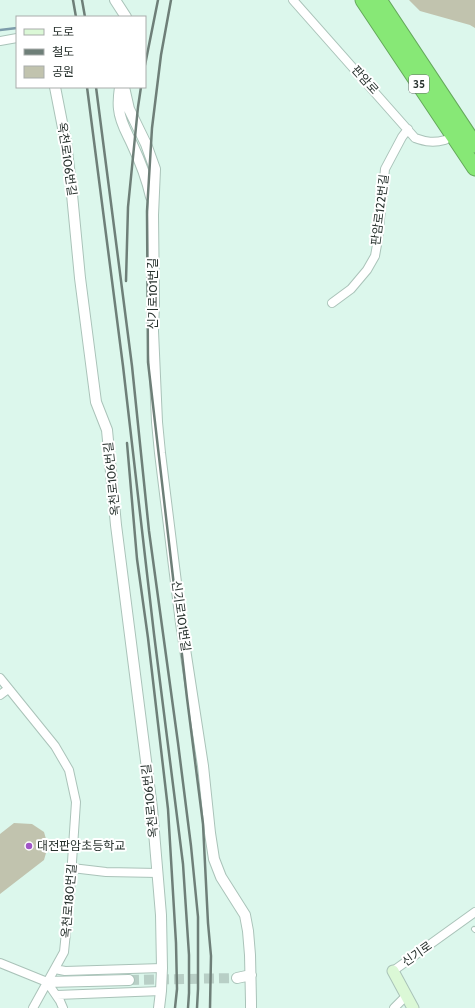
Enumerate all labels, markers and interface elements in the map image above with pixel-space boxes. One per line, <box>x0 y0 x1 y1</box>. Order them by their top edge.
legend <box>16 16 146 88</box>
text: 도로 <box>52 24 74 39</box>
text: 철도 <box>52 44 74 59</box>
street label: 판암로 <box>349 62 382 97</box>
text: 공원 <box>52 64 74 79</box>
road number: 35 <box>409 75 429 93</box>
street label: 옥천로106번길 <box>55 121 80 197</box>
street label: 판암로122번길 <box>368 173 391 246</box>
street label: 신기로101번길 <box>145 258 160 330</box>
street label: 옥천로106번길 <box>100 441 123 517</box>
street label: 신기로101번길 <box>169 580 194 652</box>
street label: 옥천로106번길 <box>138 763 161 839</box>
place label: 대전판암초등학교 <box>37 838 125 853</box>
marker: 대전판암초등학교 <box>24 841 34 851</box>
street label: 옥천로180번길 <box>58 863 79 939</box>
street label: 신기로 <box>399 938 435 969</box>

